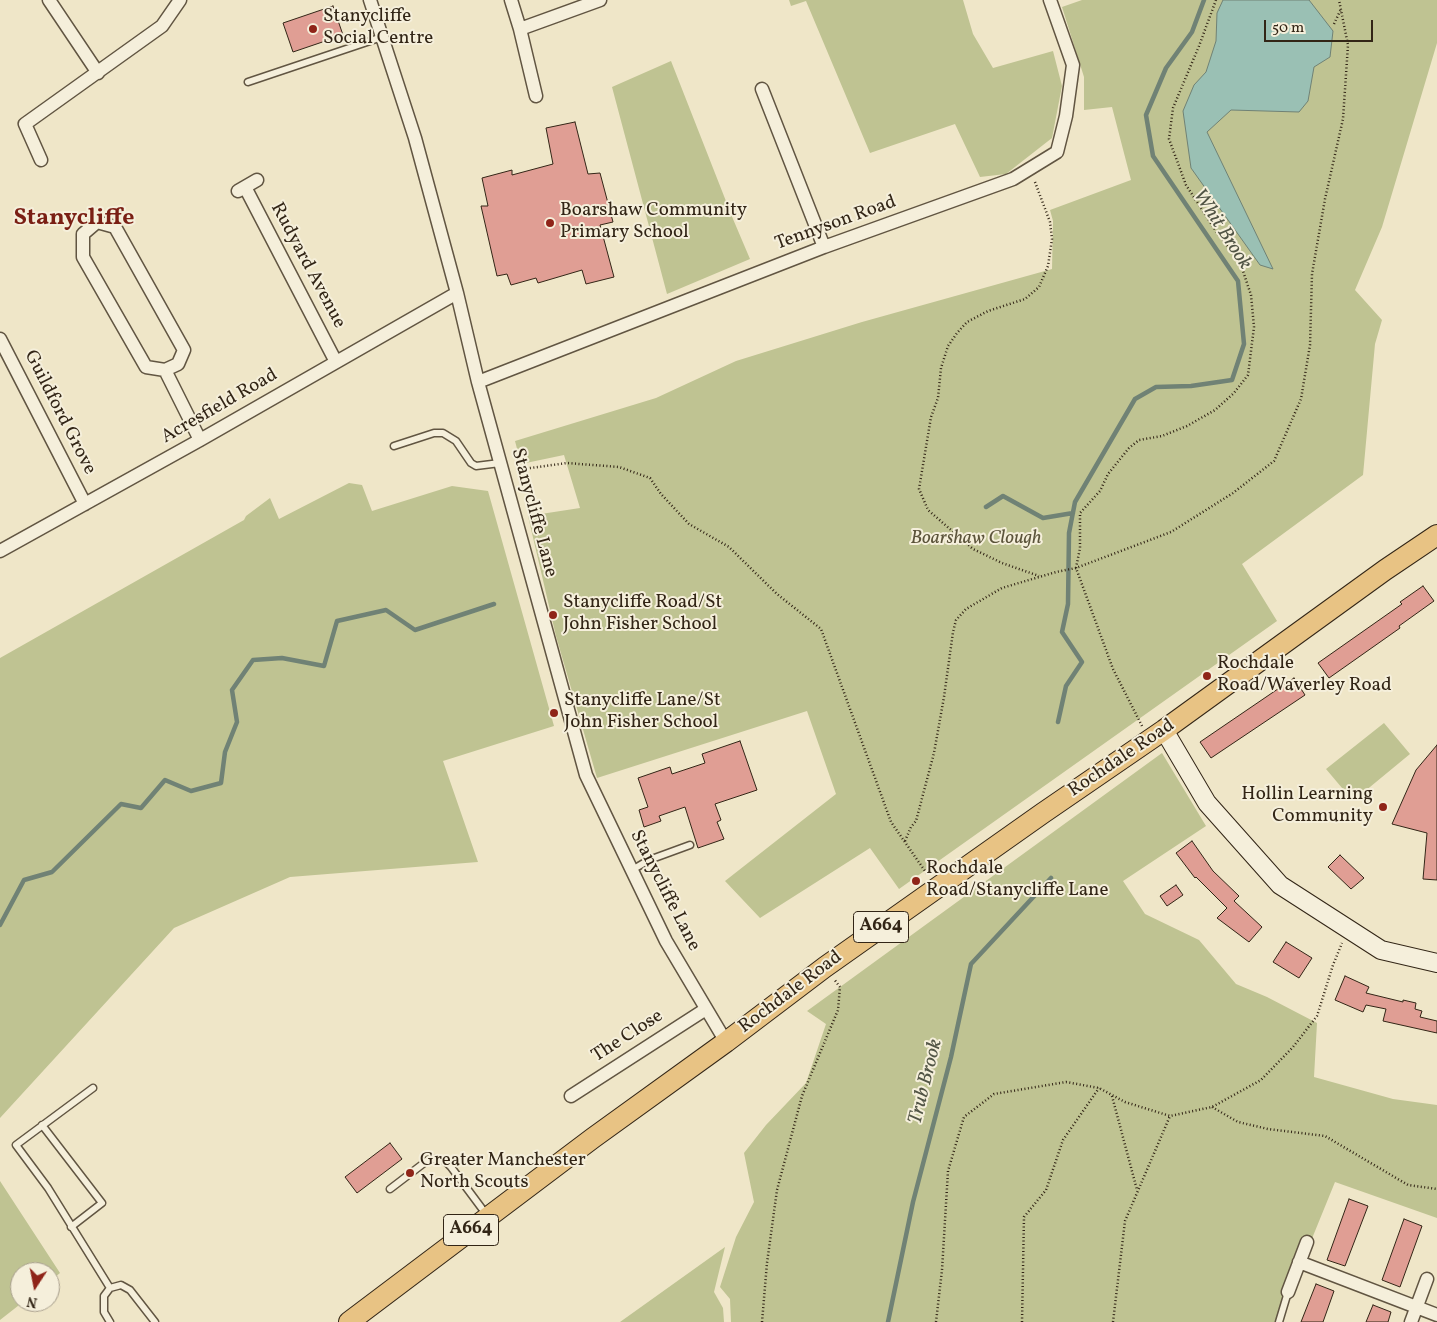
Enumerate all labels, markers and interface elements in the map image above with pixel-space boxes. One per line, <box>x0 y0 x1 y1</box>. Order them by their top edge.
place label: Stanycliffe Social Centre <box>323 7 433 51</box>
scale bar <box>1267 10 1376 42</box>
text: 50 m <box>1272 18 1304 39</box>
marker: Stanycliffe Social Centre <box>307 23 319 35</box>
water label: Whit Brook <box>1186 185 1256 275</box>
street label: Tennyson Road <box>772 192 900 256</box>
street label: Rudyard Avenue <box>264 199 350 333</box>
place label: Boarshaw Community Primary School <box>560 201 747 245</box>
district label: Stanycliffe <box>13 206 135 234</box>
marker: Boarshaw Community Primary School <box>544 217 556 229</box>
street label: Guildford Grove <box>18 347 100 479</box>
street label: Acresfield Road <box>158 364 282 450</box>
street label: Stanycliffe Lane <box>505 446 561 580</box>
park label: Boarshaw Clough <box>911 529 1041 551</box>
place label: Stanycliffe Road/St John Fisher School <box>563 593 722 637</box>
marker: Stanycliffe Road/St John Fisher School <box>547 609 559 621</box>
place label: Rochdale Road/Waverley Road <box>1217 654 1392 698</box>
marker: Rochdale Road/Waverley Road <box>1201 670 1213 682</box>
place label: Stanycliffe Lane/St John Fisher School <box>564 691 721 735</box>
marker: Stanycliffe Lane/St John Fisher School <box>548 707 560 719</box>
street label: Rochdale Road <box>1064 715 1180 803</box>
place label: Hollin Learning Community <box>1241 785 1373 829</box>
marker: Hollin Learning Community <box>1377 801 1389 813</box>
street label: Stanycliffe Lane <box>624 827 704 955</box>
place label: Rochdale Road/Stanycliffe Lane <box>926 859 1108 903</box>
marker: Rochdale Road/Stanycliffe Lane <box>910 875 922 887</box>
road number: A664 <box>854 912 908 942</box>
street label: Rochdale Road <box>735 947 847 1039</box>
street label: The Close <box>588 1006 668 1068</box>
water label: Trub Brook <box>905 1037 949 1127</box>
place label: Greater Manchester North Scouts <box>420 1151 586 1195</box>
marker: Greater Manchester North Scouts <box>404 1167 416 1179</box>
road number: A664 <box>444 1214 498 1246</box>
north arrow <box>10 1262 60 1312</box>
text: N <box>25 1291 39 1312</box>

